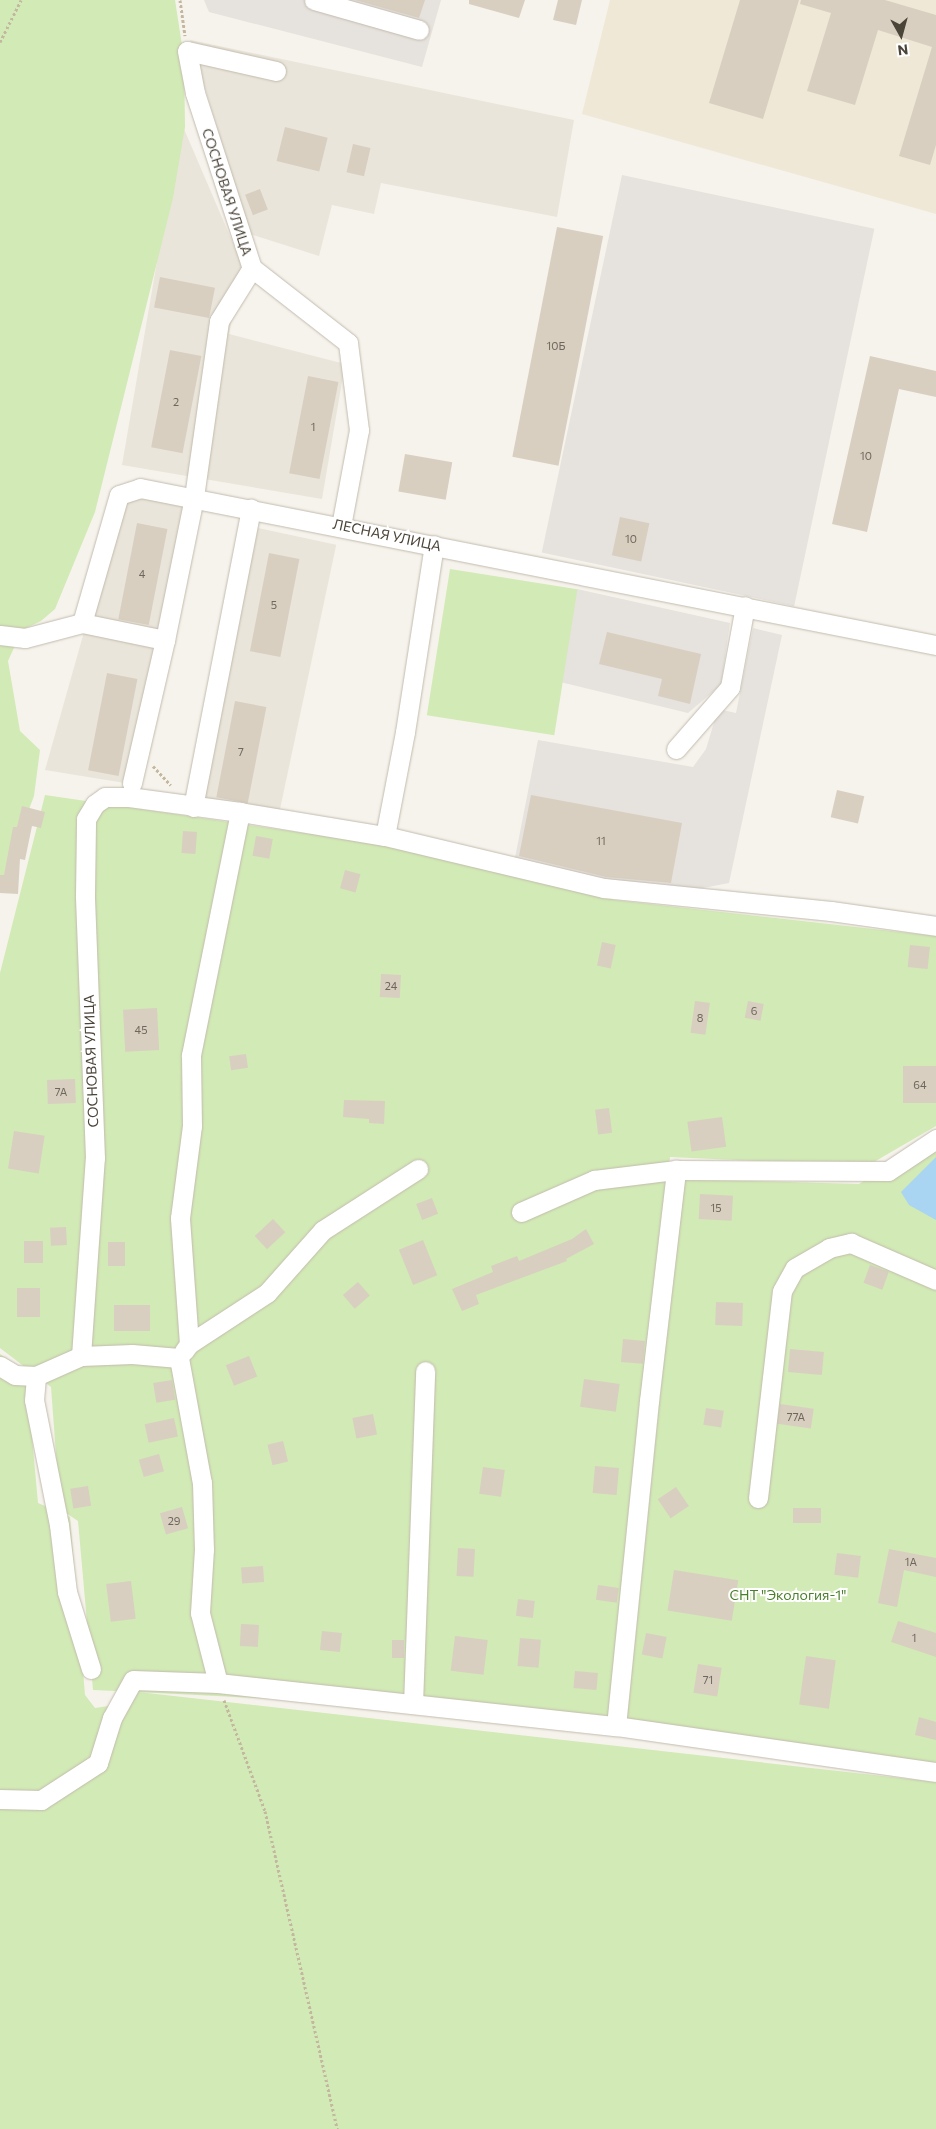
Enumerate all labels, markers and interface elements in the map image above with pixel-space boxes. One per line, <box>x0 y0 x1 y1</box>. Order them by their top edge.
north arrow <box>876 10 926 60</box>
text: N <box>897 41 909 59</box>
street label: СОСНОВАЯ УЛИЦА <box>198 126 256 258</box>
house number: 10Б <box>547 339 565 353</box>
house number: 2 <box>173 395 179 409</box>
house number: 1 <box>311 420 315 434</box>
house number: 10 <box>860 449 872 463</box>
street label: ЛЕСНАЯ УЛИЦА <box>331 515 443 555</box>
house number: 10 <box>625 532 637 546</box>
house number: 4 <box>139 567 145 581</box>
house number: 5 <box>271 598 277 612</box>
house number: 7 <box>238 745 244 759</box>
house number: 11 <box>596 834 606 848</box>
house number: 24 <box>385 979 397 993</box>
street label: СОСНОВАЯ УЛИЦА <box>80 994 102 1128</box>
house number: 6 <box>751 1004 757 1018</box>
house number: 8 <box>697 1011 703 1025</box>
house number: 45 <box>135 1023 147 1037</box>
house number: 64 <box>913 1078 927 1092</box>
house number: 7А <box>55 1085 67 1099</box>
house number: 15 <box>710 1201 722 1215</box>
house number: 77А <box>787 1410 805 1424</box>
house number: 29 <box>168 1514 180 1528</box>
house number: 1А <box>905 1555 917 1569</box>
park label: СНТ "Экология-1" <box>729 1587 847 1603</box>
house number: 1 <box>912 1631 916 1645</box>
house number: 71 <box>703 1673 713 1687</box>

